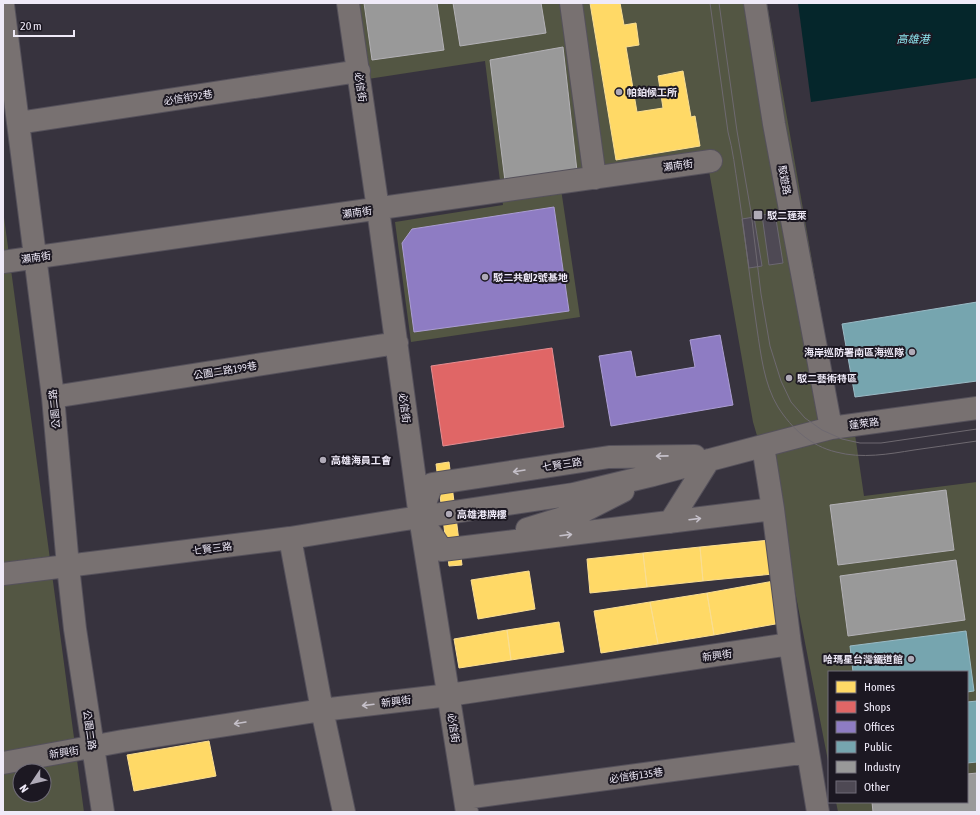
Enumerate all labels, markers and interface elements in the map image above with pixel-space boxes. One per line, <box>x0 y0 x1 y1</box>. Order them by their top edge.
scale bar <box>14 12 74 38</box>
text: 20 m <box>20 19 42 33</box>
water label: 高雄港 <box>897 33 931 45</box>
street label: 必信街 <box>353 71 368 103</box>
marker: 帕鉑候工所 <box>614 87 624 97</box>
place label: 帕鉑候工所 <box>627 87 677 98</box>
street label: 必信街92巷 <box>163 88 213 107</box>
street label: 瀨南街 <box>662 158 694 173</box>
street label: 駁遊路 <box>776 164 793 196</box>
street label: 瀨南街 <box>341 205 373 220</box>
marker: 駁二蓬萊 <box>752 209 764 221</box>
place label: 駁二蓬萊 <box>767 210 807 221</box>
street label: 瀨南街 <box>20 250 52 265</box>
marker: 駁二共創2號基地 <box>480 272 490 282</box>
place label: 駁二共創2號基地 <box>493 272 568 283</box>
place label: 海岸巡防署南區海巡隊 <box>804 347 905 358</box>
marker: 海岸巡防署南區海巡隊 <box>907 347 917 357</box>
street label: 公園二路199巷 <box>193 360 258 381</box>
marker: 駁二藝術特區 <box>784 373 794 383</box>
place label: 駁二藝術特區 <box>797 373 857 384</box>
street label: 公園二路 <box>47 388 62 429</box>
street label: 必信街 <box>397 393 412 424</box>
street label: 蓬萊路 <box>849 416 880 431</box>
one-way arrow <box>656 452 669 460</box>
marker: 高雄海員工會 <box>318 455 328 465</box>
place label: 高雄海員工會 <box>331 455 392 466</box>
street label: 七賢三路 <box>541 456 583 473</box>
one-way arrow <box>513 467 526 475</box>
marker: 高雄港牌樓 <box>444 509 454 519</box>
place label: 高雄港牌樓 <box>457 509 507 520</box>
one-way arrow <box>689 515 702 523</box>
one-way arrow <box>559 531 572 538</box>
street label: 七賢三路 <box>192 541 233 556</box>
street label: 新興街 <box>701 648 733 663</box>
place label: 哈瑪星台灣鐵道館 <box>823 654 903 665</box>
marker: 哈瑪星台灣鐵道館 <box>906 654 916 664</box>
legend <box>828 671 968 803</box>
text: Homes <box>864 680 895 694</box>
street label: 新興街 <box>381 694 412 709</box>
text: Shops <box>864 700 890 714</box>
one-way arrow <box>362 701 375 709</box>
street label: 公園二路 <box>81 709 98 751</box>
street label: 必信街 <box>446 712 461 744</box>
one-way arrow <box>234 719 247 727</box>
text: Offices <box>864 720 894 734</box>
text: Public <box>864 740 892 754</box>
street label: 新興街 <box>48 745 80 760</box>
text: Industry <box>864 760 901 774</box>
north arrow <box>12 763 52 803</box>
street label: 必信街135巷 <box>609 766 664 785</box>
text: Other <box>864 780 890 794</box>
text: N <box>17 783 31 795</box>

